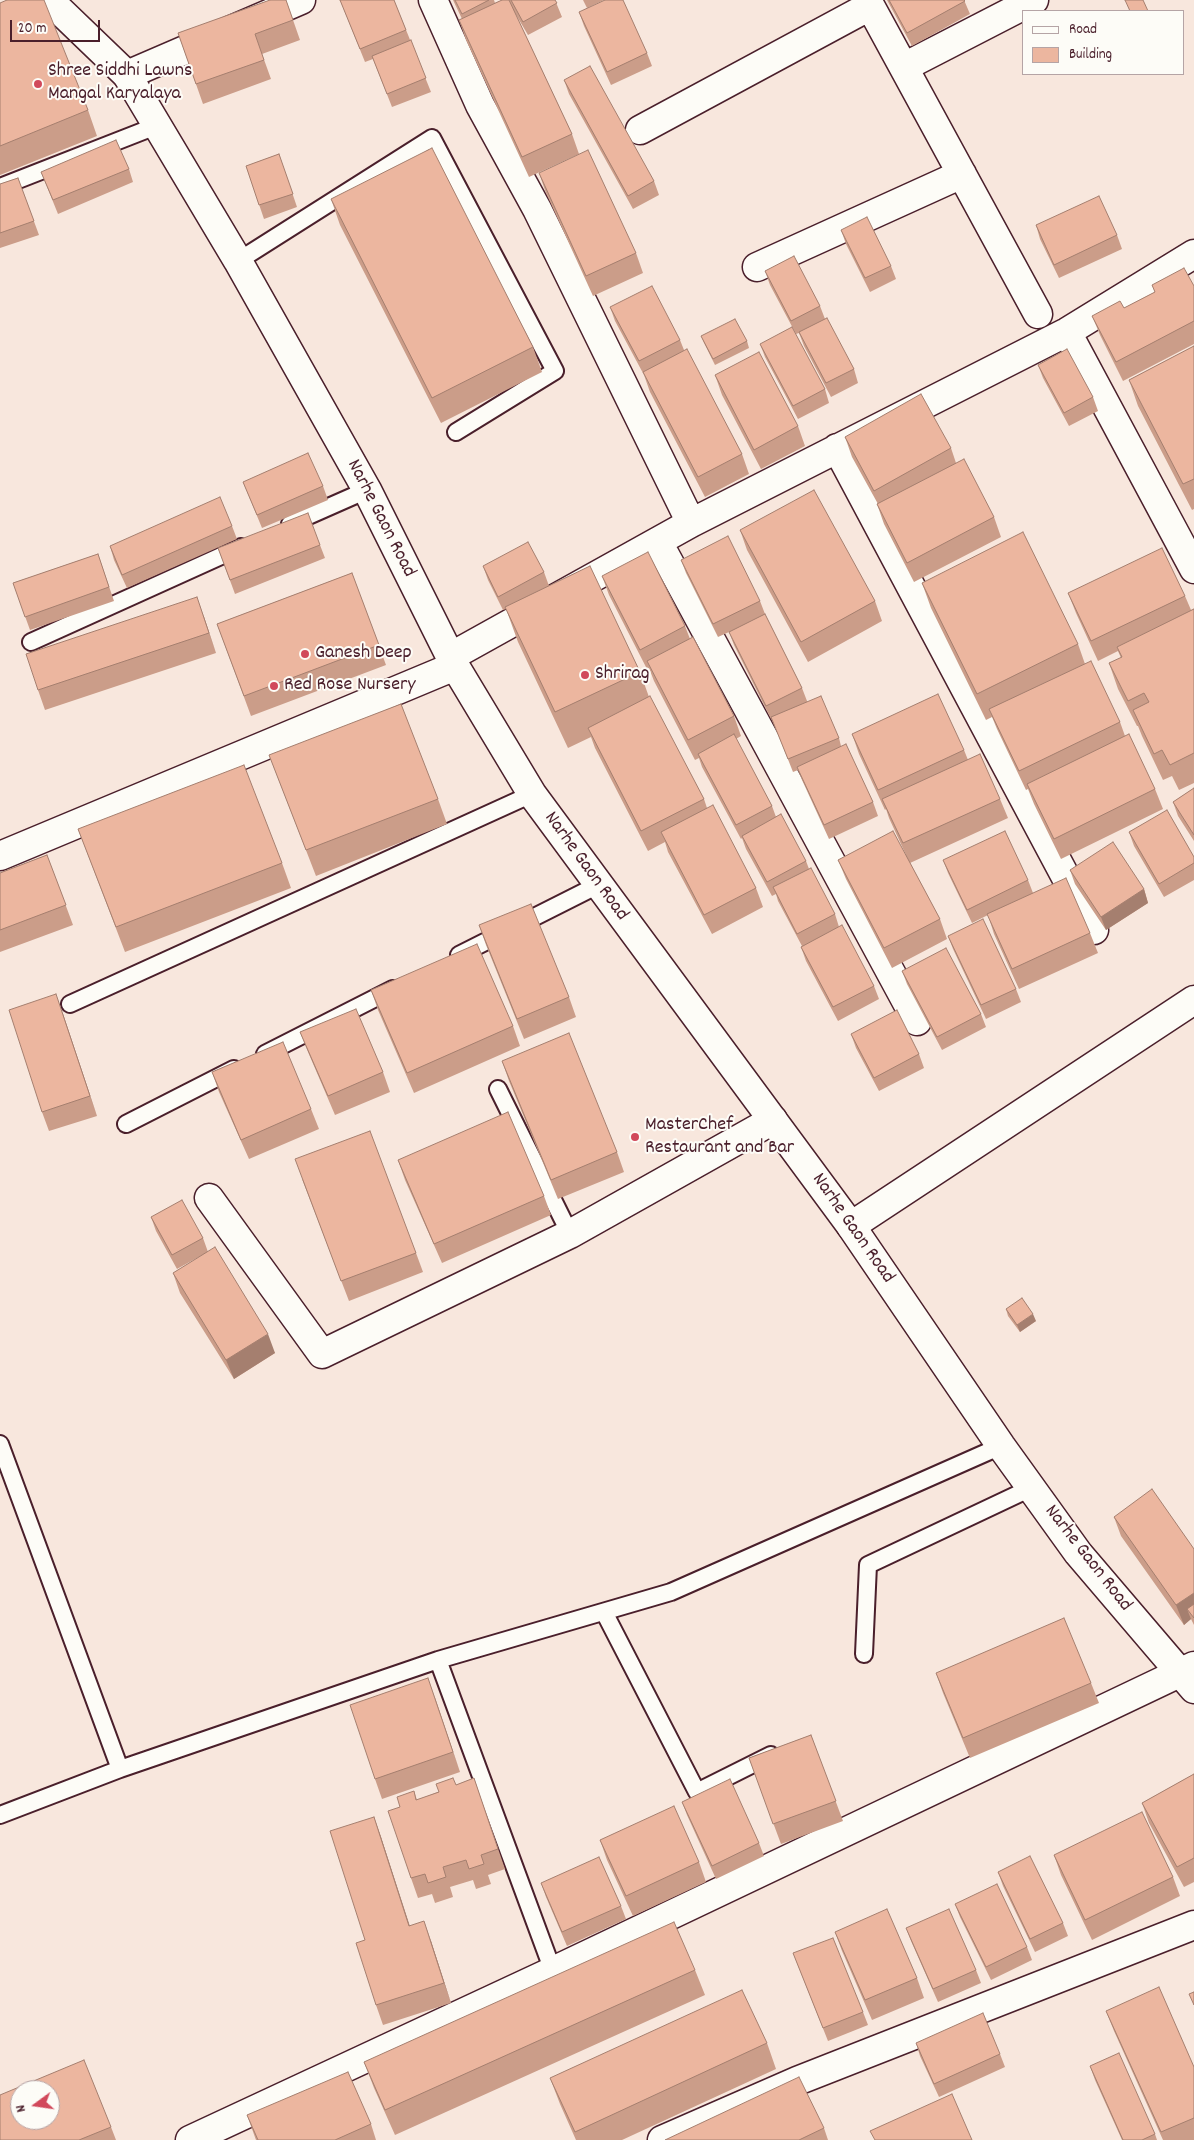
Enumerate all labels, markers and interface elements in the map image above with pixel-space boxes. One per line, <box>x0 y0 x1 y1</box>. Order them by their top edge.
scale bar <box>12 10 102 42</box>
legend <box>1022 10 1184 75</box>
text: 20 m <box>18 18 46 40</box>
text: Road <box>1069 19 1097 41</box>
text: Building <box>1069 44 1112 66</box>
place label: Shree Siddhi Lawns Mangal Karyalaya <box>48 60 192 107</box>
marker: Shree Siddhi Lawns Mangal Karyalaya <box>32 78 44 90</box>
street label: Narhe Gaon Road <box>340 456 420 582</box>
place label: Ganesh Deep <box>315 642 412 666</box>
marker: Ganesh Deep <box>299 648 311 660</box>
place label: Shrirag <box>595 663 650 687</box>
marker: Shrirag <box>579 669 591 681</box>
place label: Red Rose Nursery <box>284 674 416 698</box>
marker: Red Rose Nursery <box>268 680 280 692</box>
street label: Narhe Gaon Road <box>537 808 633 926</box>
place label: MasterChef Restaurant and Bar <box>645 1114 794 1161</box>
marker: MasterChef Restaurant and Bar <box>629 1131 641 1143</box>
street label: Narhe Gaon Road <box>805 1169 899 1289</box>
street label: Narhe Gaon Road <box>1038 1501 1136 1617</box>
north arrow <box>10 2080 60 2130</box>
text: N <box>11 2103 32 2114</box>

